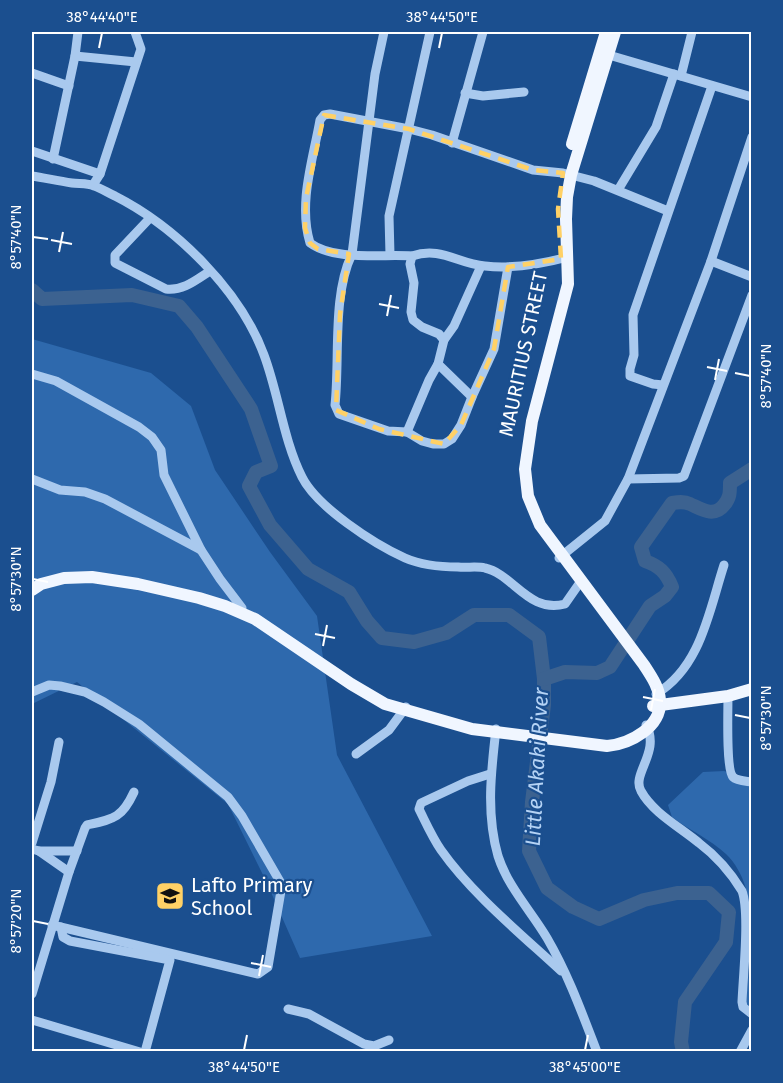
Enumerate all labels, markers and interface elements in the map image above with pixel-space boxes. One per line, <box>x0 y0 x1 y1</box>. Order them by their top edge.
text: 38°44'40"E <box>66 8 138 26</box>
text: 38°44'50"E <box>406 8 478 26</box>
text: 8°57'40"N <box>7 204 25 270</box>
street label: MAURITIUS STREET <box>494 269 552 439</box>
text: 8°57'40"N <box>757 343 775 409</box>
text: 8°57'30"N <box>7 546 25 612</box>
text: 8°57'30"N <box>757 685 775 751</box>
water label: Little Akaki River <box>520 686 554 847</box>
place label: Lafto Primary School <box>191 873 313 920</box>
school or university icon: Lafto Primary School <box>154 880 186 912</box>
text: 8°57'20"N <box>7 888 25 954</box>
text: 38°44'50"E <box>208 1058 280 1076</box>
text: 38°45'00"E <box>549 1058 621 1076</box>

